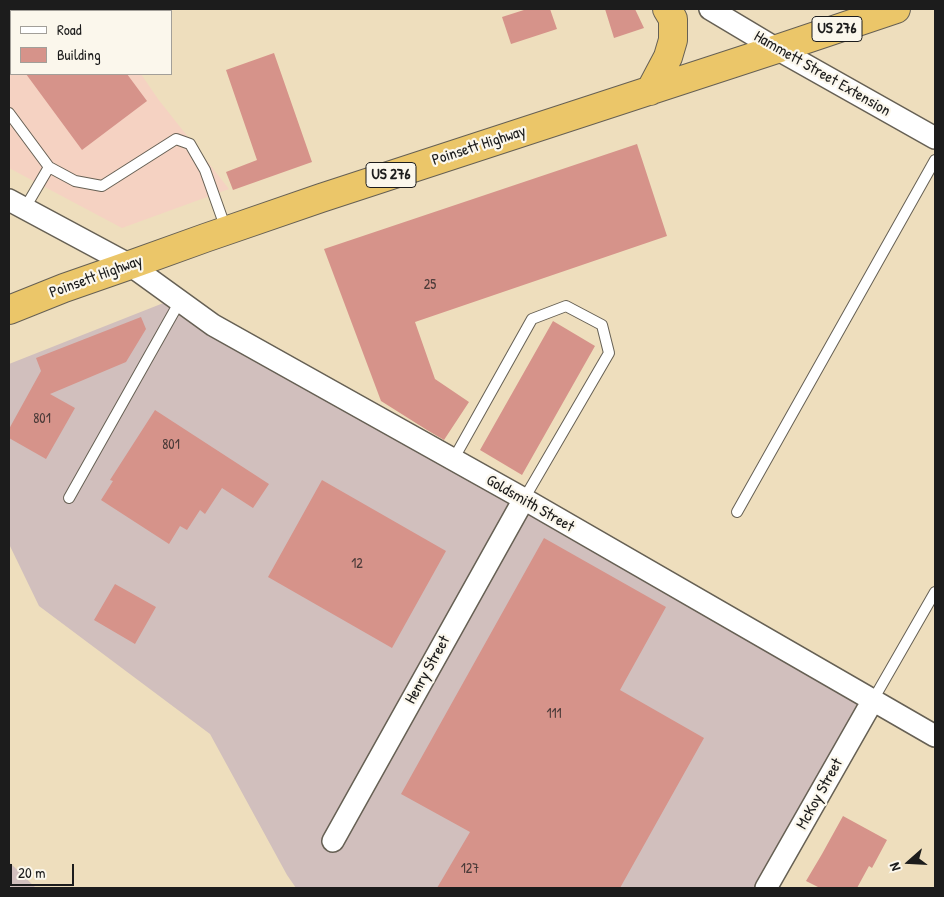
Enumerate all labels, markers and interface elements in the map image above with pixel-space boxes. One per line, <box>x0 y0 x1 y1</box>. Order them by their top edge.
legend <box>10 10 172 75</box>
road number: US 276 <box>812 16 862 42</box>
text: Road <box>57 19 82 40</box>
street label: Hammett Street Extension <box>750 27 894 121</box>
text: Building <box>57 44 101 65</box>
street label: Poinsett Highway <box>430 122 528 170</box>
road number: US 276 <box>366 162 416 188</box>
street label: Poinsett Highway <box>47 251 145 303</box>
house number: 25 <box>424 277 436 293</box>
house number: 801 <box>33 411 51 427</box>
house number: 801 <box>162 437 180 453</box>
street label: Goldsmith Street <box>483 471 577 537</box>
house number: 12 <box>351 556 363 572</box>
street label: Henry Street <box>401 633 455 707</box>
house number: 111 <box>546 706 562 722</box>
street label: McKoy Street <box>793 755 847 833</box>
north arrow <box>884 837 934 887</box>
scale bar <box>12 854 76 886</box>
text: N <box>884 860 905 874</box>
house number: 127 <box>461 861 479 877</box>
text: 20 m <box>18 862 45 883</box>

